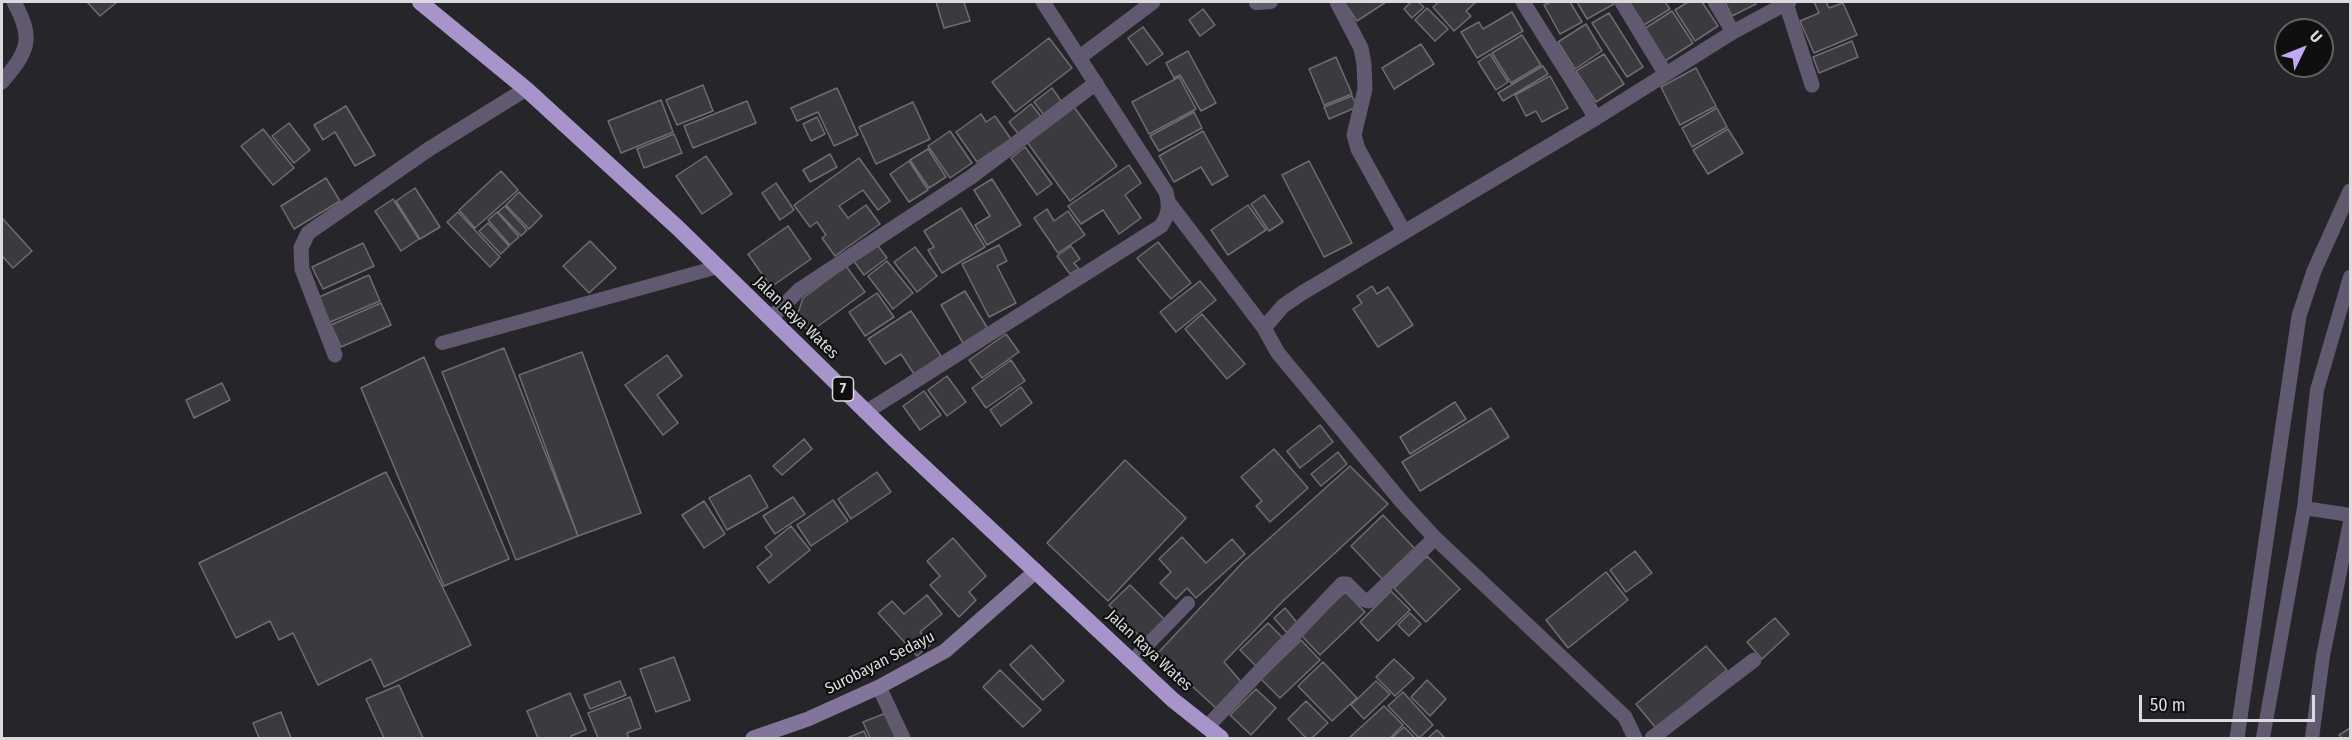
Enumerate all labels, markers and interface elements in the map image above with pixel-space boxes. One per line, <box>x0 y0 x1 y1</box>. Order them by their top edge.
north arrow <box>2274 18 2334 78</box>
text: U <box>2306 27 2326 47</box>
street label: Jalan Raya Wates <box>750 273 842 363</box>
road number: 7 <box>832 377 854 401</box>
street label: Jalan Raya Wates <box>1102 606 1196 696</box>
street label: Surobayan Sedayu <box>822 627 938 699</box>
scale bar <box>2142 683 2318 721</box>
text: 50 m <box>2150 694 2186 716</box>

